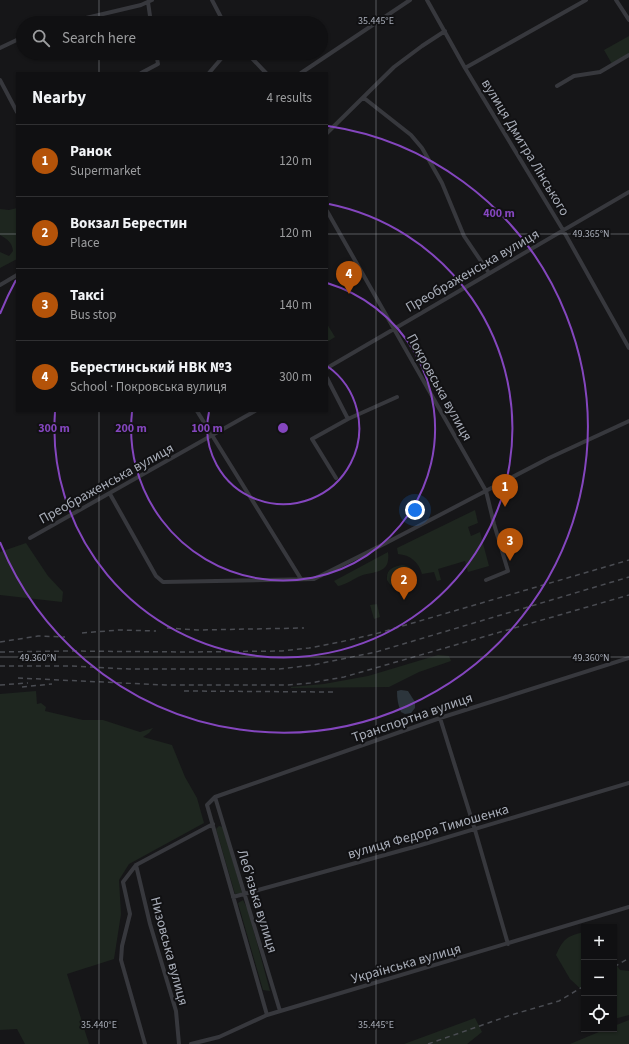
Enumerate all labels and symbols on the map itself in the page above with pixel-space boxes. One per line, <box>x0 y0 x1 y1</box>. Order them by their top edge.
text: 35.445°E <box>358 14 394 28</box>
street label: вулиця Дмитра Лінського <box>476 75 574 220</box>
text: 400 m <box>483 205 515 222</box>
street label: Преображенська вулиця <box>402 224 543 317</box>
text: 49.365°N <box>572 227 610 241</box>
pin: 4 <box>336 261 362 294</box>
street label: Покровська вулиця <box>401 330 477 445</box>
text: 300 m <box>38 420 70 437</box>
text: 200 m <box>115 420 147 437</box>
text: 100 m <box>191 420 223 437</box>
centre of rings <box>276 421 290 435</box>
street label: Преображенська вулиця <box>35 438 178 529</box>
pin: 1 <box>492 474 518 507</box>
your location <box>405 500 425 520</box>
pin: 3 <box>497 528 523 561</box>
pin: 2 <box>391 567 417 600</box>
text: 49.360°N <box>19 651 57 665</box>
text: 49.360°N <box>572 651 610 665</box>
street label: Транспортна вулиця <box>349 688 475 748</box>
street label: вулиця Федора Тимошенка <box>345 799 511 865</box>
street label: Леб'язька вулиця <box>232 847 282 956</box>
street label: Низовська вулиця <box>145 895 193 1008</box>
street label: Українська вулиця <box>349 939 464 989</box>
text: 35.440°E <box>81 1018 117 1032</box>
text: 35.445°E <box>358 1018 394 1032</box>

